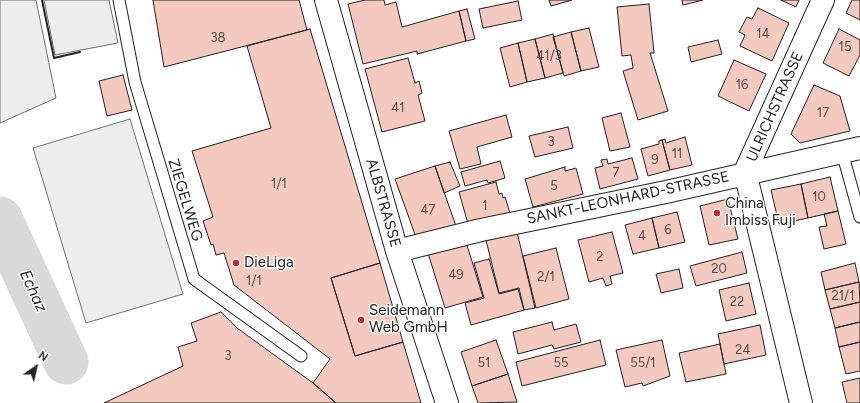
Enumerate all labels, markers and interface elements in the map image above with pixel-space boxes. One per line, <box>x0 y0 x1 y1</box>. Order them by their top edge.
house number: 14 <box>756 26 770 42</box>
house number: 38 <box>210 30 226 46</box>
house number: 15 <box>839 39 851 55</box>
house number: 41/3 <box>536 48 562 64</box>
street label: ULRICHSTRASSE <box>743 49 807 165</box>
house number: 16 <box>736 77 748 93</box>
house number: 41 <box>391 100 405 116</box>
house number: 17 <box>817 105 829 121</box>
house number: 3 <box>547 134 555 150</box>
house number: 11 <box>672 146 682 162</box>
house number: 9 <box>651 152 659 168</box>
street label: ZIEGELWEG <box>164 157 206 243</box>
street label: ALBSTRASSE <box>362 157 404 249</box>
house number: 7 <box>613 165 619 181</box>
street label: SANKT-LEONHARD-STRASSE <box>525 168 731 228</box>
house number: 1/1 <box>271 176 287 192</box>
house number: 5 <box>550 178 558 194</box>
house number: 10 <box>812 189 826 205</box>
place label: China Imbiss Fuji <box>725 195 796 230</box>
house number: 1 <box>482 198 488 214</box>
house number: 47 <box>420 202 436 218</box>
marker: China Imbiss Fuji <box>712 208 722 218</box>
house number: 6 <box>664 222 672 238</box>
house number: 4 <box>638 228 646 244</box>
house number: 2 <box>596 249 604 265</box>
place label: DieLiga <box>244 254 294 272</box>
marker: DieLiga <box>231 258 241 268</box>
house number: 20 <box>711 261 727 277</box>
water label: Echaz <box>15 267 51 315</box>
house number: 49 <box>448 267 464 283</box>
house number: 2/1 <box>537 269 555 285</box>
house number: 1/1 <box>246 273 262 289</box>
house number: 21/1 <box>831 288 855 304</box>
house number: 22 <box>730 294 744 310</box>
place label: Seidemann Web GmbH <box>369 302 448 337</box>
marker: Seidemann Web GmbH <box>356 315 366 325</box>
house number: 24 <box>735 342 751 358</box>
north arrow <box>16 347 56 387</box>
house number: 3 <box>224 348 232 364</box>
text: N <box>36 349 50 364</box>
house number: 51 <box>478 355 490 371</box>
house number: 55 <box>554 355 568 371</box>
house number: 55/1 <box>630 355 656 371</box>

